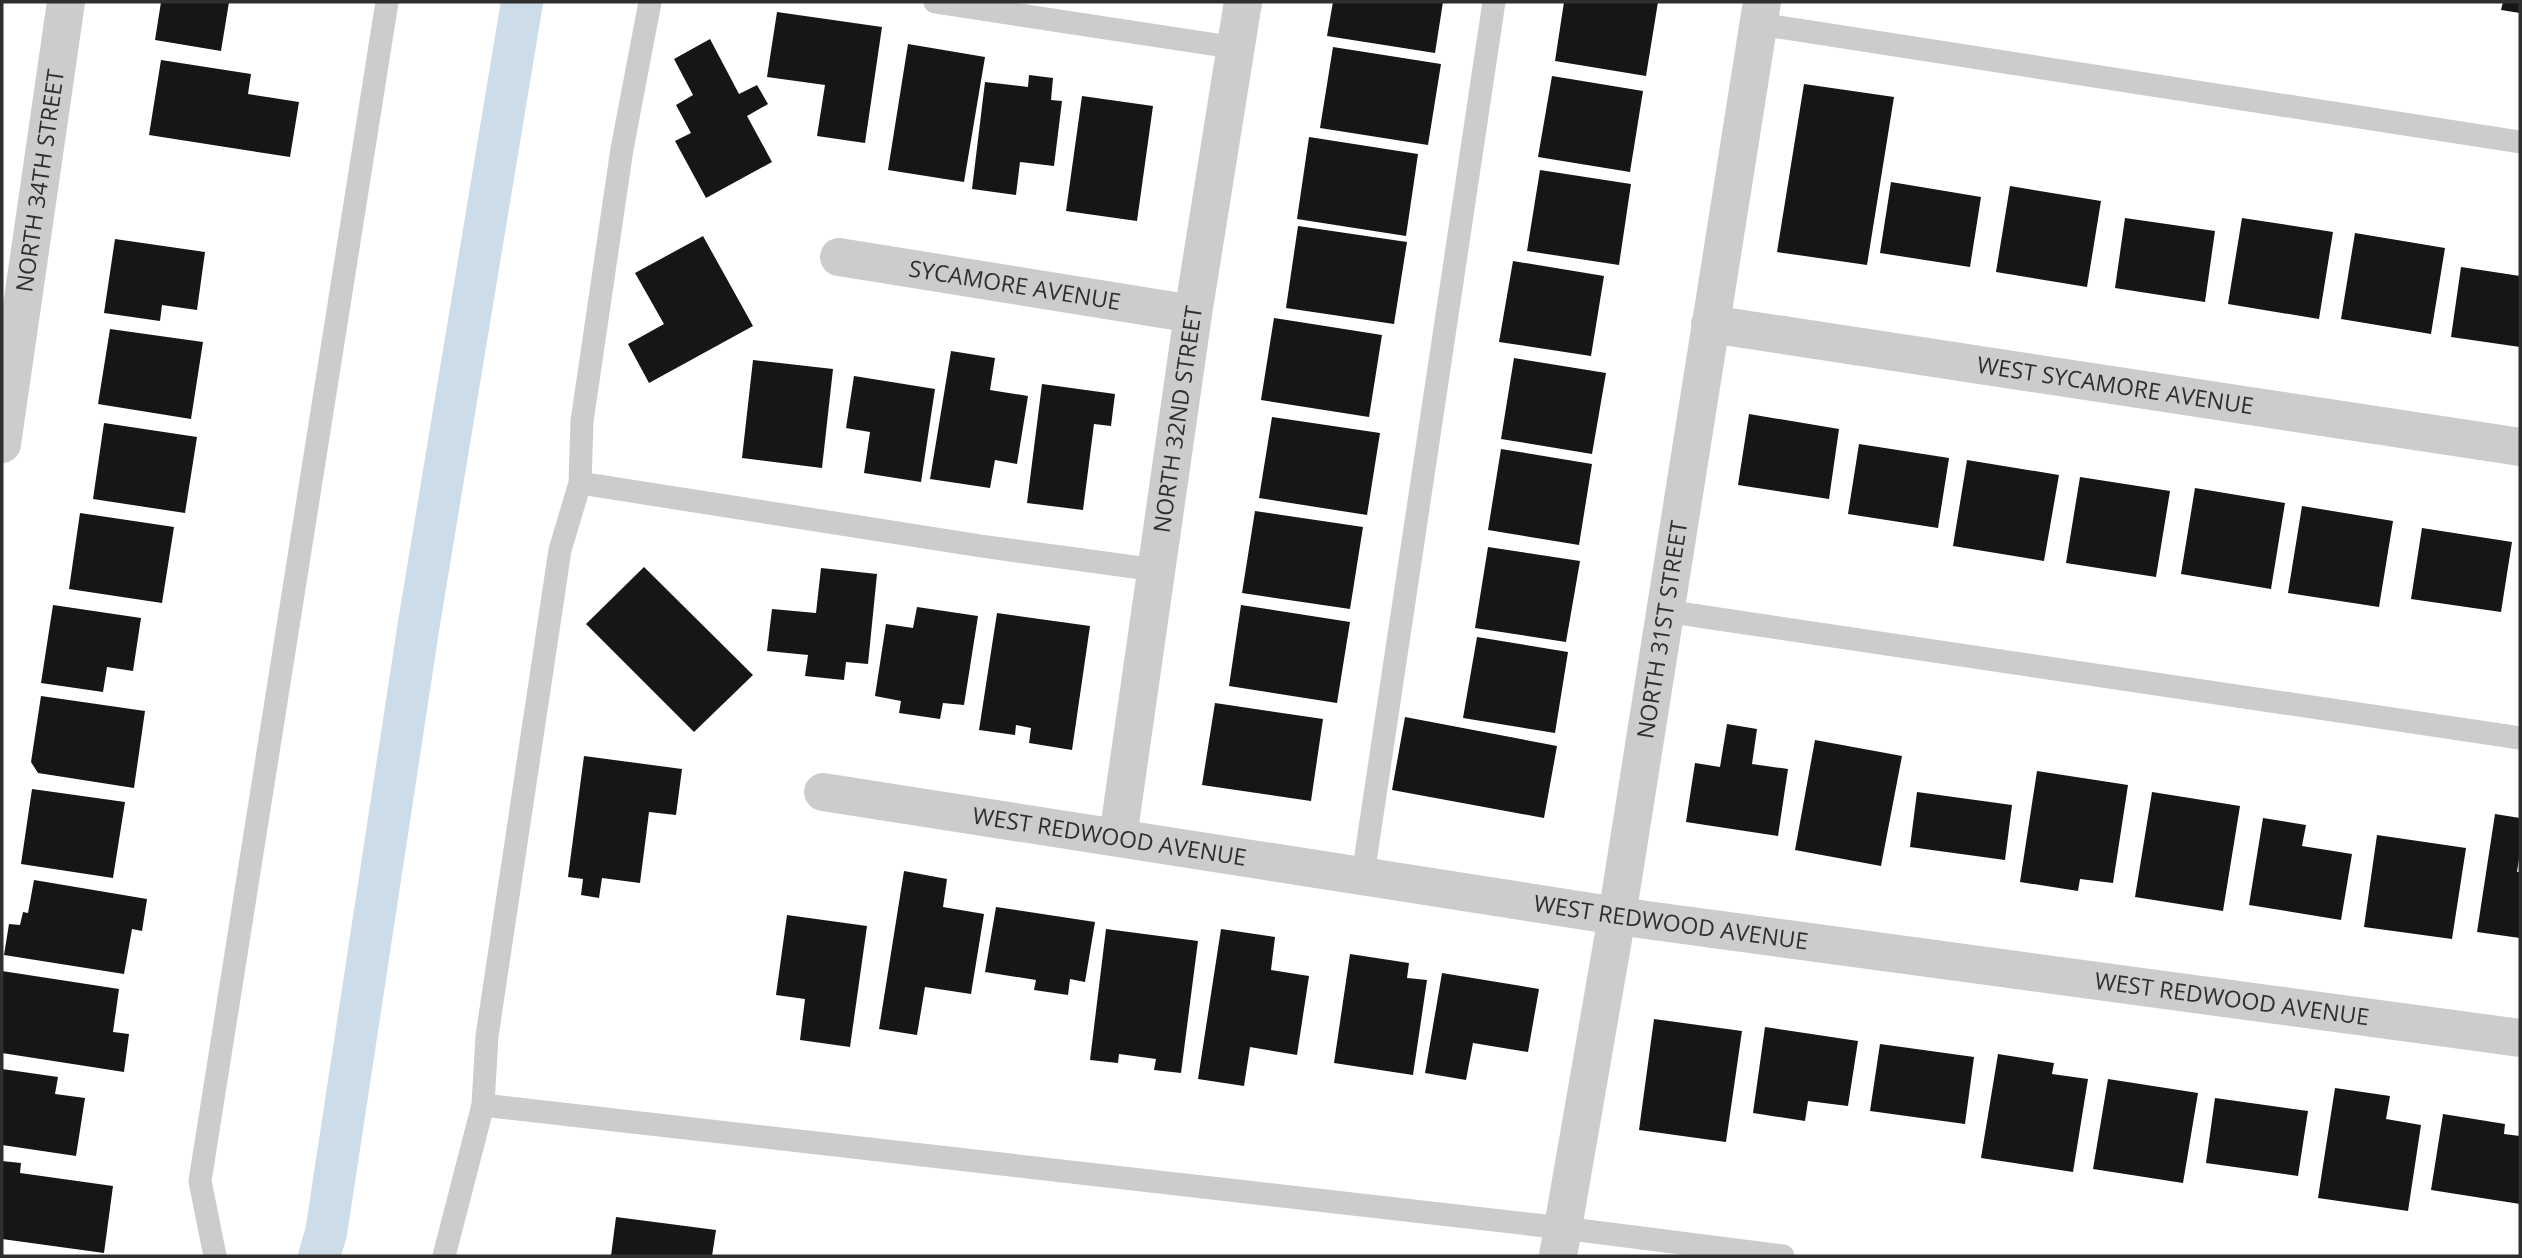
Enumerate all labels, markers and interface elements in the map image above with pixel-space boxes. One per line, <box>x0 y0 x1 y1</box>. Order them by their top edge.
street label: NORTH 34TH STREET <box>7 67 71 294</box>
street label: SYCAMORE AVENUE <box>907 252 1123 317</box>
street label: NORTH 32ND STREET <box>1145 303 1209 535</box>
street label: WEST SYCAMORE AVENUE <box>1975 348 2256 421</box>
street label: NORTH 31ST STREET <box>1628 518 1695 741</box>
street label: WEST REDWOOD AVENUE <box>971 799 1249 873</box>
street label: WEST REDWOOD AVENUE <box>1532 886 1810 957</box>
street label: WEST REDWOOD AVENUE <box>2093 964 2371 1032</box>

